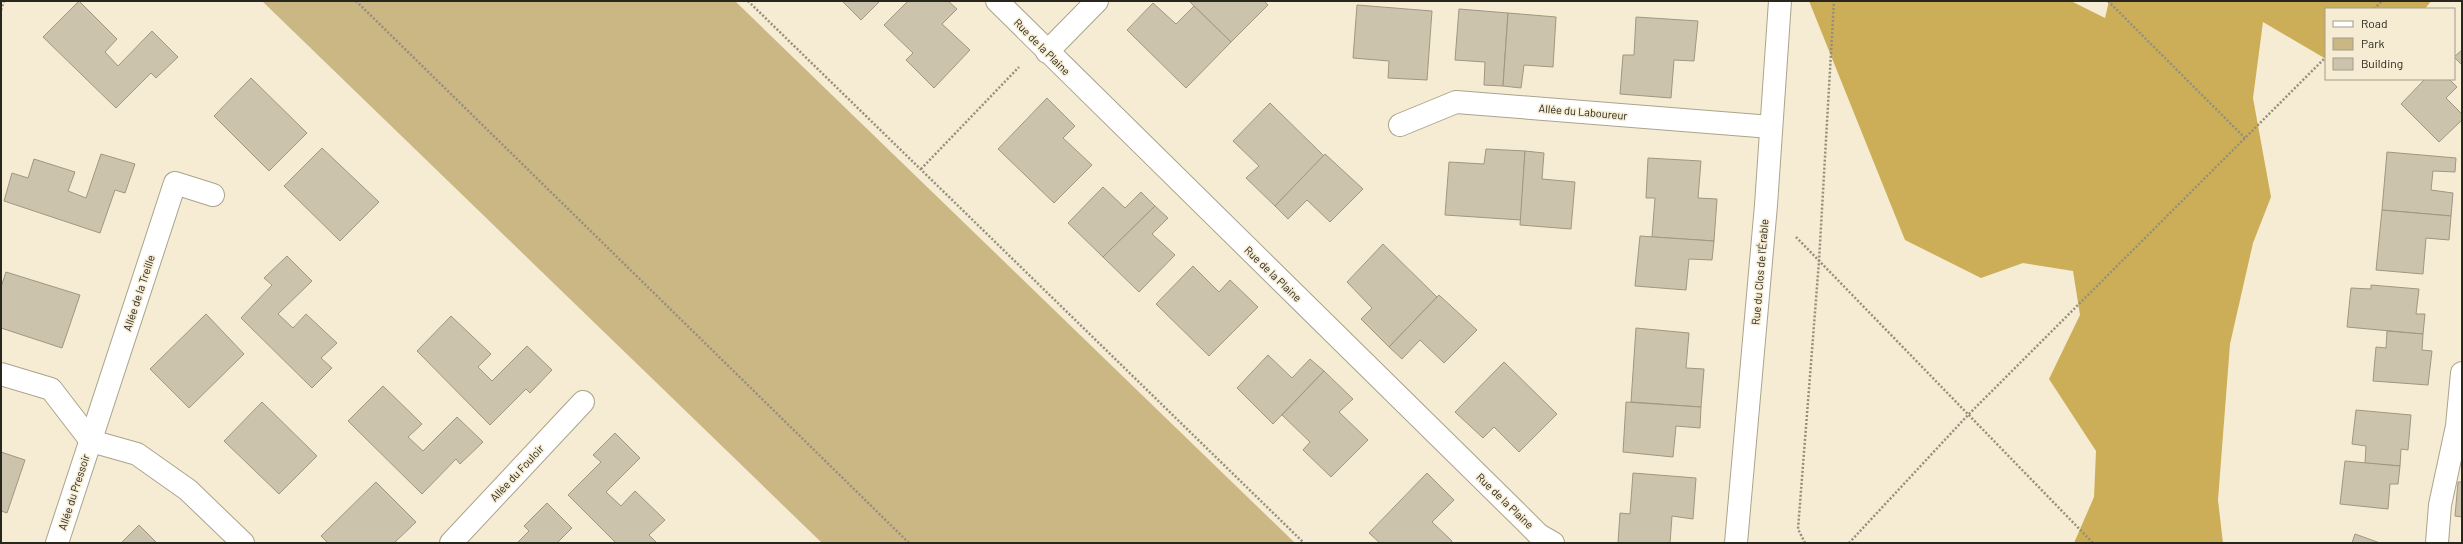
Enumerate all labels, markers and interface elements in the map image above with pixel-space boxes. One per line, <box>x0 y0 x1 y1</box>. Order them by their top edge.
legend <box>2325 8 2455 80</box>
street label: Rue de la Plaine <box>1011 16 1073 78</box>
text: Road <box>2361 16 2388 30</box>
text: Park <box>2361 36 2385 50</box>
text: Building <box>2361 56 2403 70</box>
street label: Allée du Laboureur <box>1538 101 1628 122</box>
street label: Rue du Clos de l'Érable <box>1748 218 1771 325</box>
street label: Rue de la Plaine <box>1242 243 1305 304</box>
street label: Allée de la Treille <box>120 253 157 333</box>
street label: Allée du Fouloir <box>487 442 546 504</box>
street label: Allée du Pressoir <box>55 452 92 532</box>
street label: Rue de la Plaine <box>1474 470 1537 531</box>

